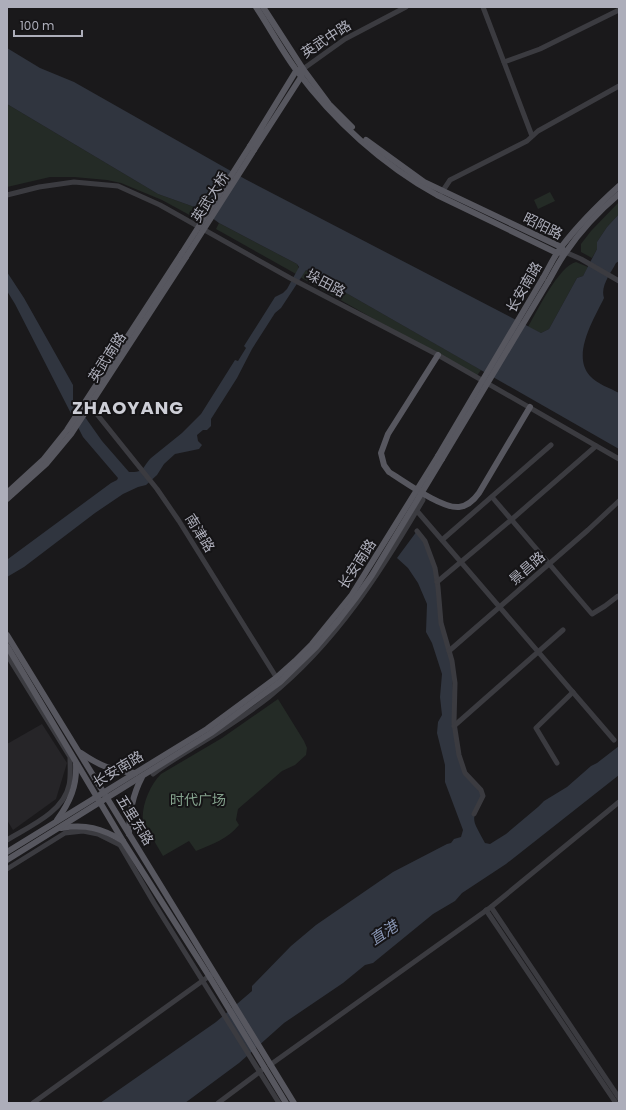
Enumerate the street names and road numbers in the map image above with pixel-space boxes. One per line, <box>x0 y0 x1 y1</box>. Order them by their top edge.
street label: 英武中路 <box>297 15 355 63</box>
street label: 英武大桥 <box>186 168 234 226</box>
street label: 昭阳路 <box>520 208 566 244</box>
street label: 长安南路 <box>501 258 547 316</box>
street label: 垛田路 <box>303 264 349 302</box>
street label: 英武南路 <box>83 328 131 386</box>
street label: 南津路 <box>180 510 220 556</box>
street label: 长安南路 <box>333 535 381 593</box>
street label: 景昌路 <box>505 547 549 589</box>
street label: 长安南路 <box>89 746 147 792</box>
street label: 五里东路 <box>112 791 158 849</box>

